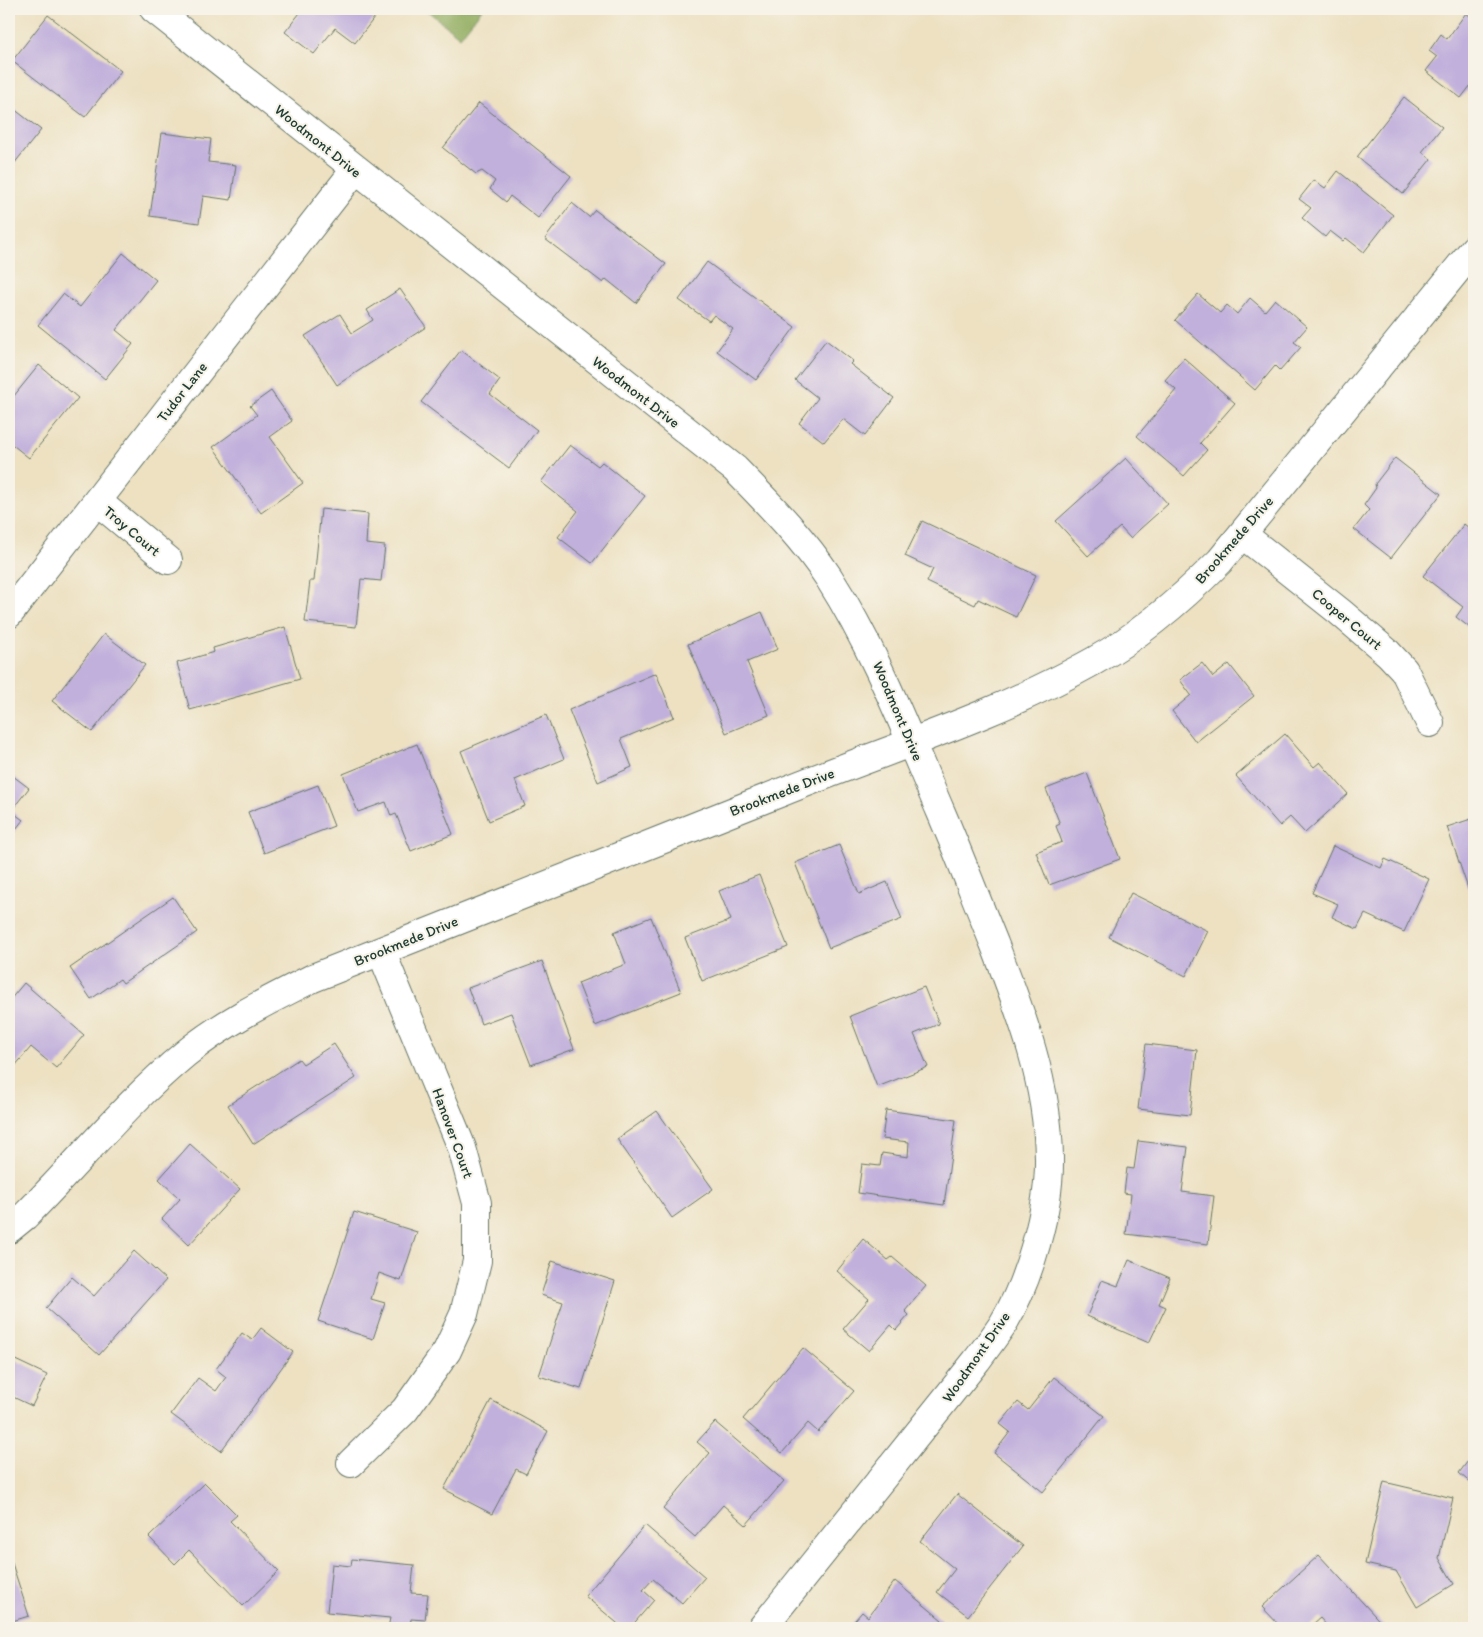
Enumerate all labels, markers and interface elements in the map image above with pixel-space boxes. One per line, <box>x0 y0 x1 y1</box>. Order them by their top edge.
street label: Woodmont Drive <box>271 100 365 182</box>
street label: Woodmont Drive <box>588 352 684 432</box>
street label: Tudor Lane <box>153 358 211 426</box>
street label: Brookmede Drive <box>1191 492 1277 588</box>
street label: Troy Court <box>100 502 164 560</box>
street label: Cooper Court <box>1308 584 1386 654</box>
street label: Woodmont Drive <box>869 658 927 764</box>
street label: Brookmede Drive <box>727 764 837 820</box>
street label: Brookmede Drive <box>351 912 461 970</box>
street label: Hanover Court <box>428 1085 478 1181</box>
street label: Woodmont Drive <box>938 1308 1014 1406</box>

